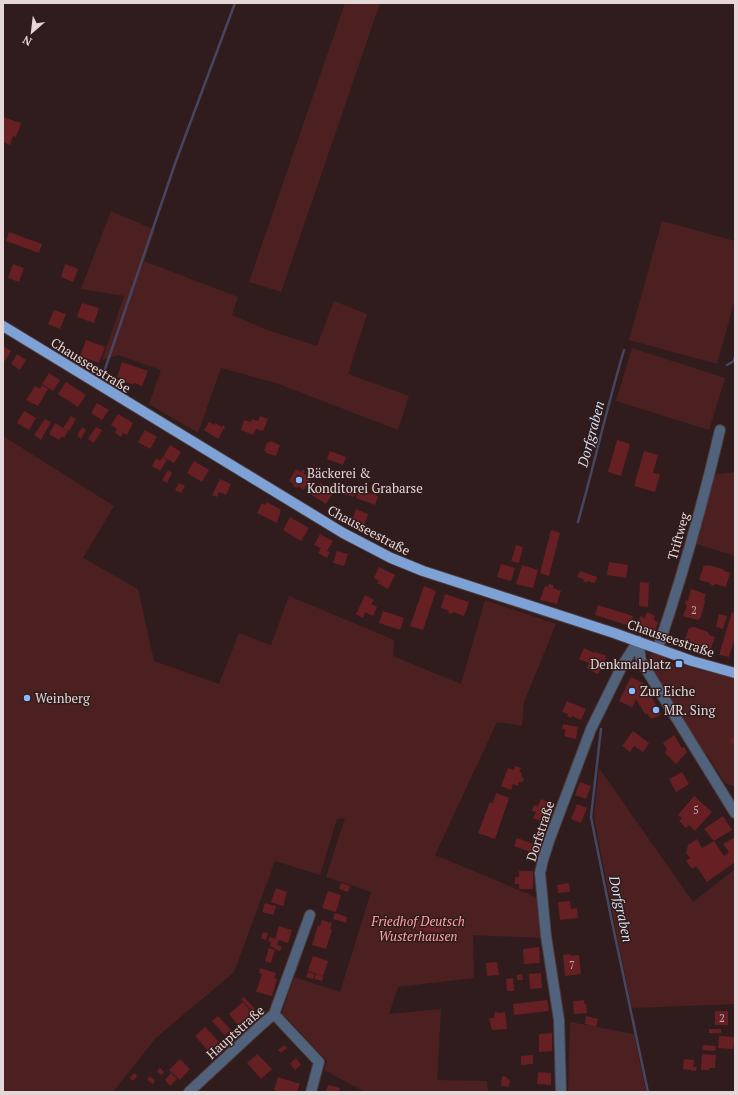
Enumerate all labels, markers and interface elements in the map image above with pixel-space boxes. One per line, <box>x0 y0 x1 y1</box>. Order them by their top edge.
north arrow <box>12 12 52 52</box>
text: N <box>20 32 34 49</box>
street label: Chausseestraße <box>48 333 134 397</box>
water label: Dorfgraben <box>572 399 608 470</box>
place label: Bäckerei & Konditorei Grabarse <box>307 464 423 497</box>
marker: Bäckerei & Konditorei Grabarse <box>294 475 304 485</box>
street label: Chausseestraße <box>325 501 413 559</box>
street label: Triftweg <box>663 510 693 562</box>
house number: 2 <box>691 603 697 617</box>
street label: Chausseestraße <box>625 615 717 661</box>
place label: Denkmalplatz <box>590 655 671 673</box>
marker: Denkmalplatz <box>674 659 684 669</box>
place label: Zur Eiche <box>640 682 695 700</box>
marker: Zur Eiche <box>627 686 637 696</box>
place label: Weinberg <box>35 689 90 707</box>
marker: Weinberg <box>22 693 32 703</box>
place label: MR. Sing <box>664 701 715 719</box>
marker: MR. Sing <box>651 705 661 715</box>
street label: Dorfstraße <box>522 798 558 864</box>
house number: 5 <box>693 803 699 817</box>
water label: Dorfgraben <box>605 873 638 944</box>
park label: Friedhof Deutsch Wusterhausen <box>370 912 465 945</box>
house number: 7 <box>569 958 575 972</box>
street label: Hauptstraße <box>202 1001 268 1063</box>
house number: 2 <box>719 1011 725 1025</box>

